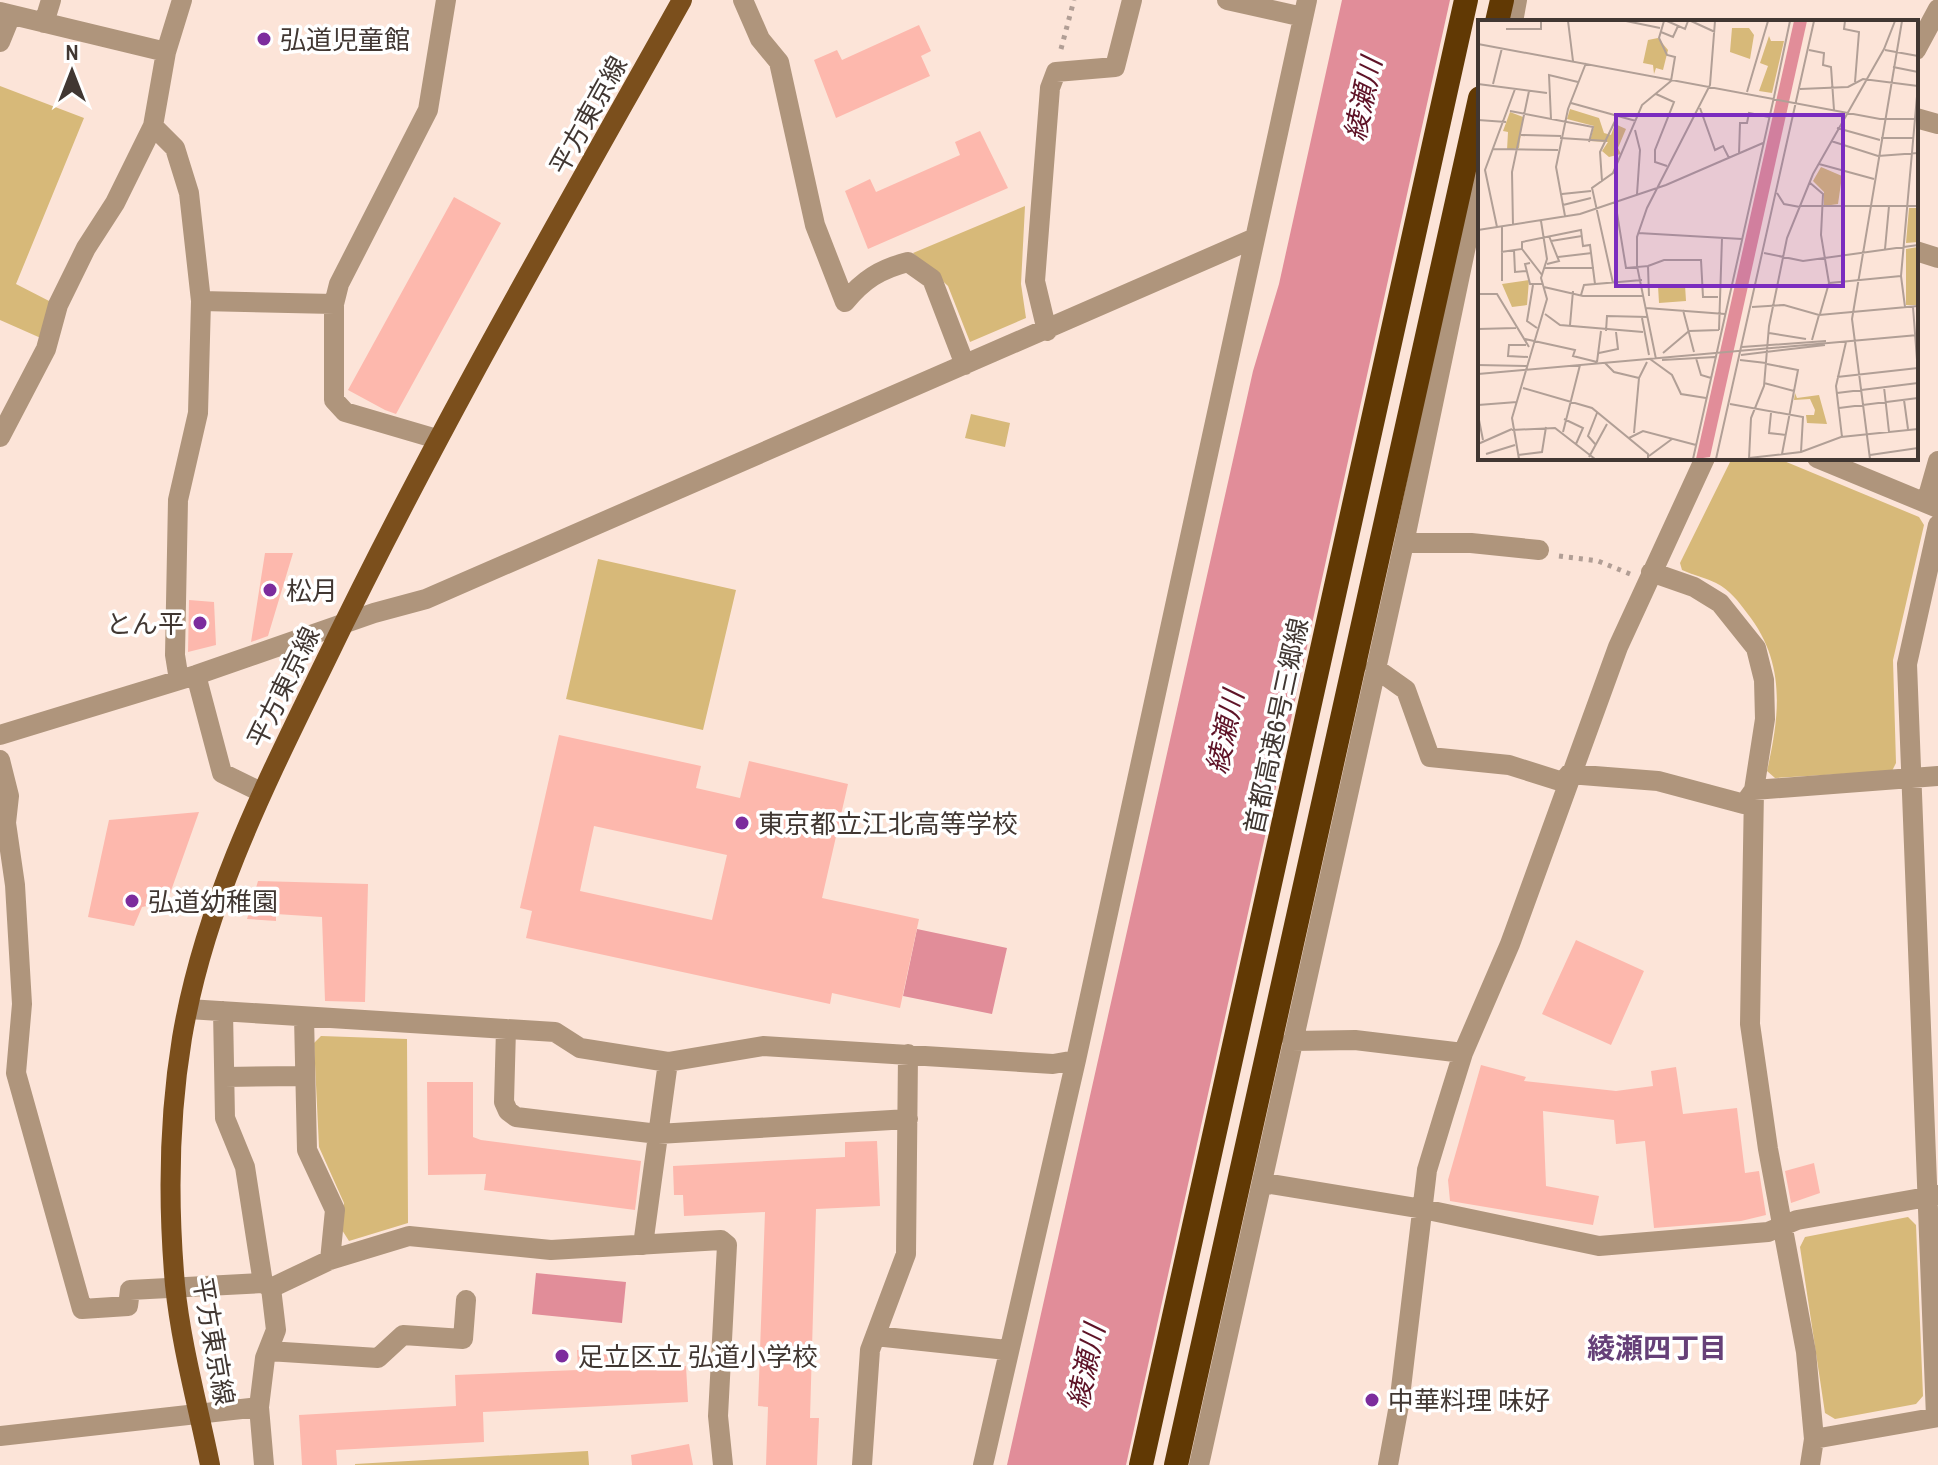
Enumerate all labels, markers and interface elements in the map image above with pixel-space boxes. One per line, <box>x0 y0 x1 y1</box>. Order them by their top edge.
inset map <box>1478 20 1918 460</box>
place label: 弘道児童館 <box>280 22 410 57</box>
marker: 弘道児童館 <box>255 30 273 48</box>
north arrow <box>32 32 112 112</box>
text: N <box>65 37 79 67</box>
street label: 平方東京線 <box>541 50 635 180</box>
water label: 綾瀬川 <box>1336 51 1391 144</box>
place label: 松月 <box>286 573 338 608</box>
marker: 松月 <box>261 581 279 599</box>
place label: とん平 <box>106 606 184 641</box>
marker: とん平 <box>191 614 209 632</box>
street label: 首都高速6号三郷線 <box>1236 615 1316 837</box>
street label: 平方東京線 <box>239 621 327 753</box>
water label: 綾瀬川 <box>1198 684 1253 777</box>
place label: 東京都立江北高等学校 <box>758 806 1018 841</box>
marker: 東京都立江北高等学校 <box>733 814 751 832</box>
place label: 弘道幼稚園 <box>148 884 278 919</box>
marker: 弘道幼稚園 <box>123 892 141 910</box>
street label: 平方東京線 <box>185 1274 243 1408</box>
water label: 綾瀬川 <box>1059 1318 1114 1411</box>
district label: 綾瀬四丁目 <box>1587 1329 1727 1367</box>
place label: 足立区立 弘道小学校 <box>578 1339 818 1374</box>
marker: 足立区立 弘道小学校 <box>553 1347 571 1365</box>
place label: 中華料理 味好 <box>1388 1383 1550 1418</box>
marker: 中華料理 味好 <box>1363 1391 1381 1409</box>

